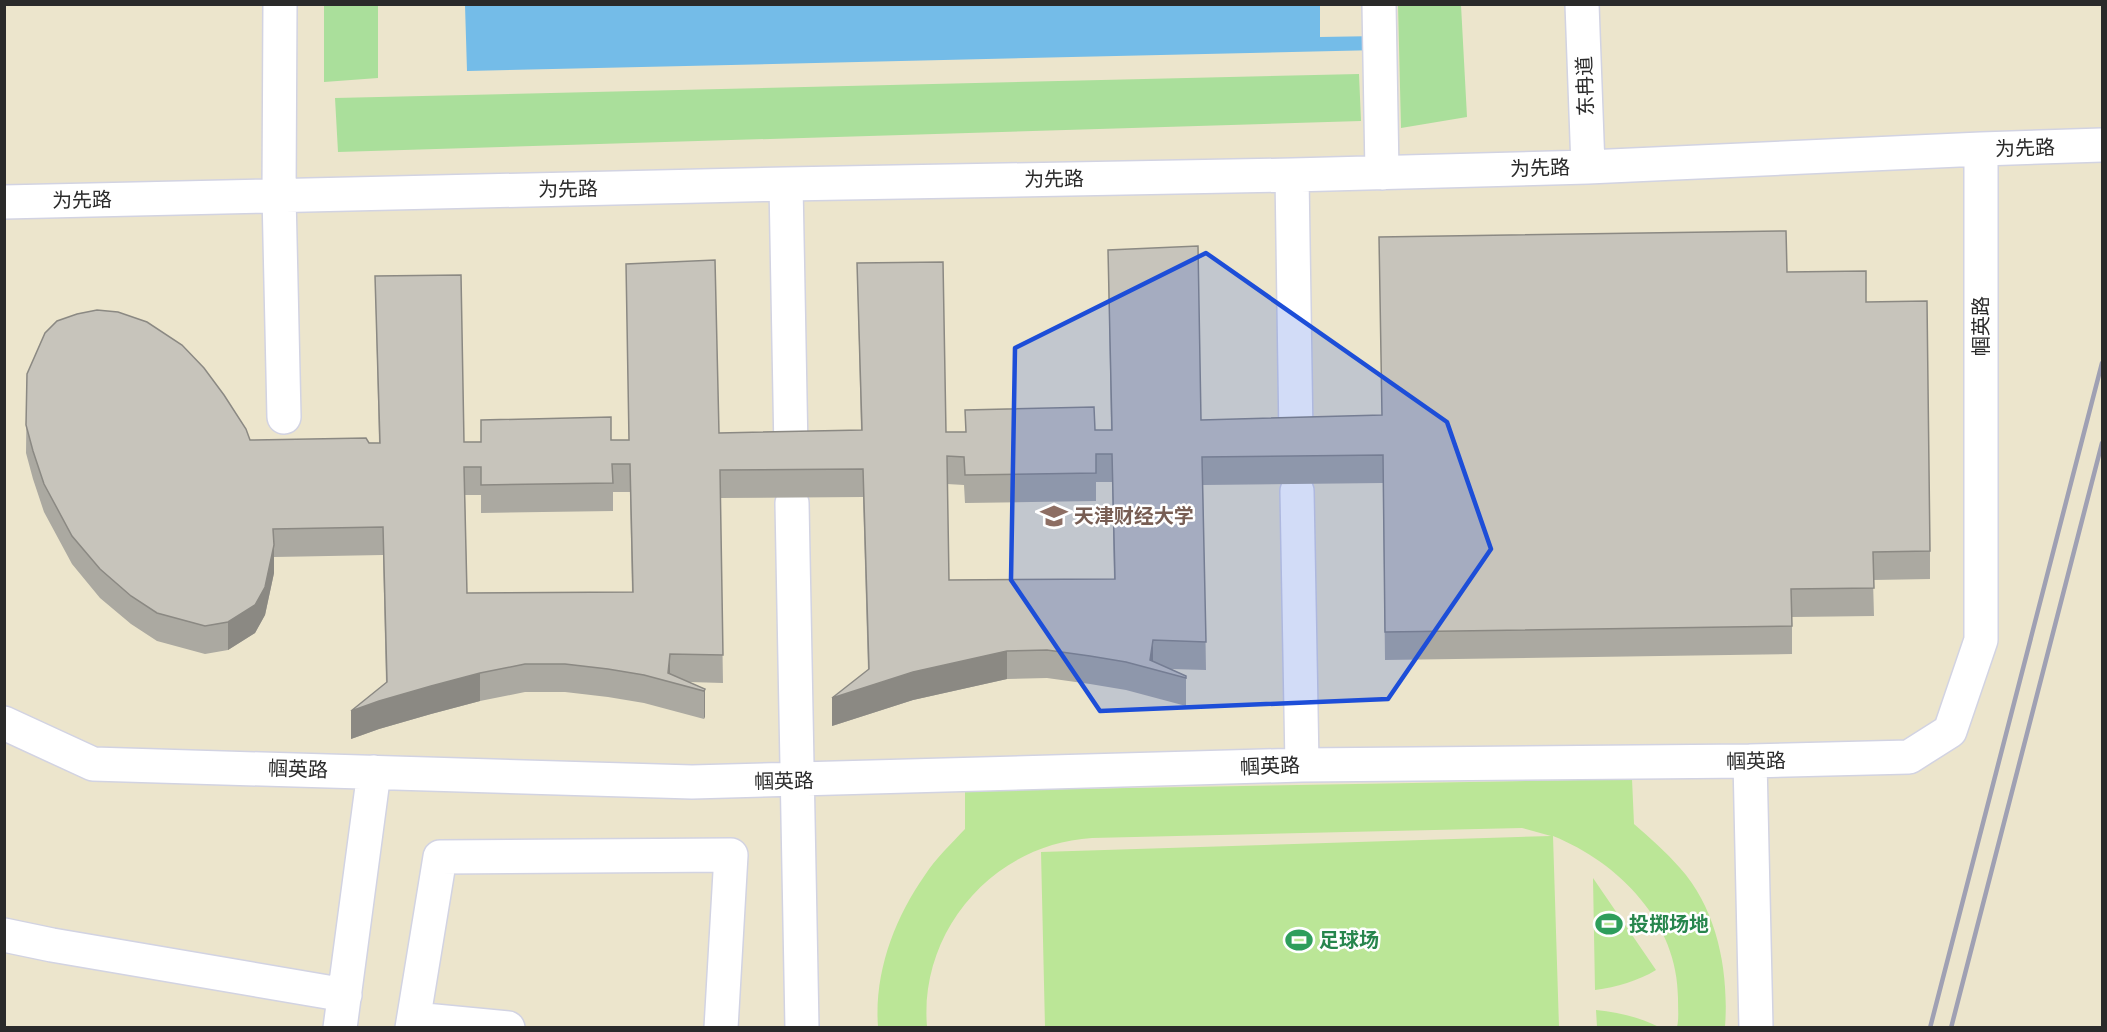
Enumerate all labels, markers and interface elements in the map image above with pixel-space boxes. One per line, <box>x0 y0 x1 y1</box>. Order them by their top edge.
street label: 东冉道 <box>1572 56 1597 116</box>
street label: 为先路 <box>1995 135 2055 160</box>
street label: 为先路 <box>1510 155 1570 180</box>
street label: 为先路 <box>1024 166 1084 191</box>
street label: 为先路 <box>538 176 598 201</box>
street label: 为先路 <box>52 187 112 212</box>
street label: 帼英路 <box>1969 296 1992 356</box>
school or university icon: 天津财经大学 <box>1039 501 1069 531</box>
place label: 天津财经大学 <box>1074 504 1194 527</box>
street label: 帼英路 <box>1726 748 1786 773</box>
street label: 帼英路 <box>1240 753 1300 778</box>
street label: 帼英路 <box>268 756 328 781</box>
street label: 帼英路 <box>754 768 814 793</box>
sports icon: 投掷场地 <box>1594 909 1624 939</box>
place label: 投掷场地 <box>1629 912 1709 935</box>
sports icon: 足球场 <box>1284 925 1314 955</box>
place label: 足球场 <box>1319 928 1379 951</box>

